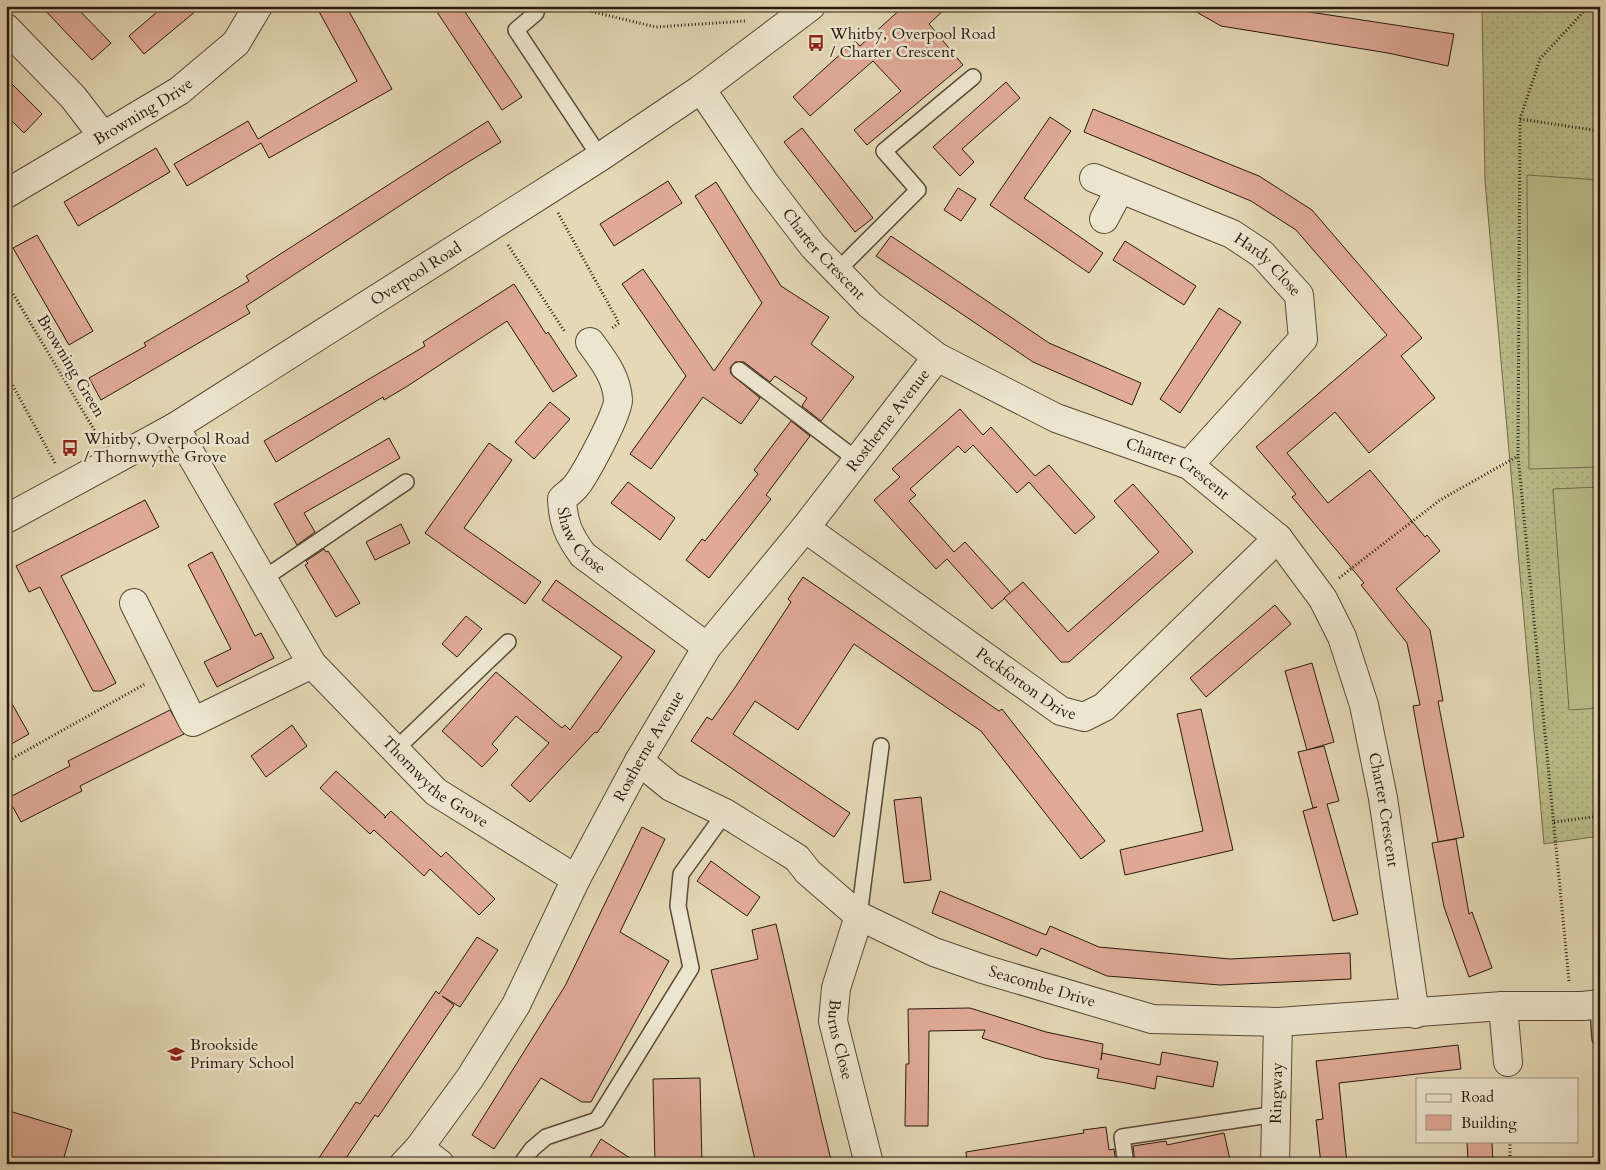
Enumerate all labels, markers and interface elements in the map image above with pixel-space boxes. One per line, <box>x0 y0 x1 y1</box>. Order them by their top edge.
place label: Whitby, Overpool Road / Charter Crescent <box>829 23 996 63</box>
bus stop icon: Whitby, Overpool Road / Charter Crescent <box>806 33 826 53</box>
street label: Browning Drive <box>89 73 198 150</box>
street label: Charter Crescent <box>777 204 870 305</box>
street label: Hardy Close <box>1230 227 1306 301</box>
street label: Overpool Road <box>366 236 466 311</box>
street label: Browning Green <box>32 311 110 421</box>
street label: Rostherne Avenue <box>841 364 935 476</box>
place label: Whitby, Overpool Road / Thornwythe Grove <box>83 428 250 468</box>
street label: Charter Crescent <box>1123 433 1234 505</box>
bus stop icon: Whitby, Overpool Road / Thornwythe Grove <box>60 438 80 458</box>
street label: Shaw Close <box>552 506 610 579</box>
street label: Peckforton Drive <box>971 642 1078 725</box>
street label: Rostherne Avenue <box>608 687 690 805</box>
street label: Thornwythe Grove <box>377 731 493 833</box>
street label: Charter Crescent <box>1363 751 1404 868</box>
street label: Seacombe Drive <box>986 960 1098 1013</box>
street label: Burns Close <box>822 998 858 1082</box>
place label: Brookside Primary School <box>190 1034 294 1074</box>
school or university icon: Brookside Primary School <box>166 1044 186 1064</box>
street label: Ringway <box>1265 1061 1288 1124</box>
legend <box>1416 1078 1578 1142</box>
text: Road <box>1461 1087 1494 1107</box>
text: Building <box>1461 1113 1517 1133</box>

